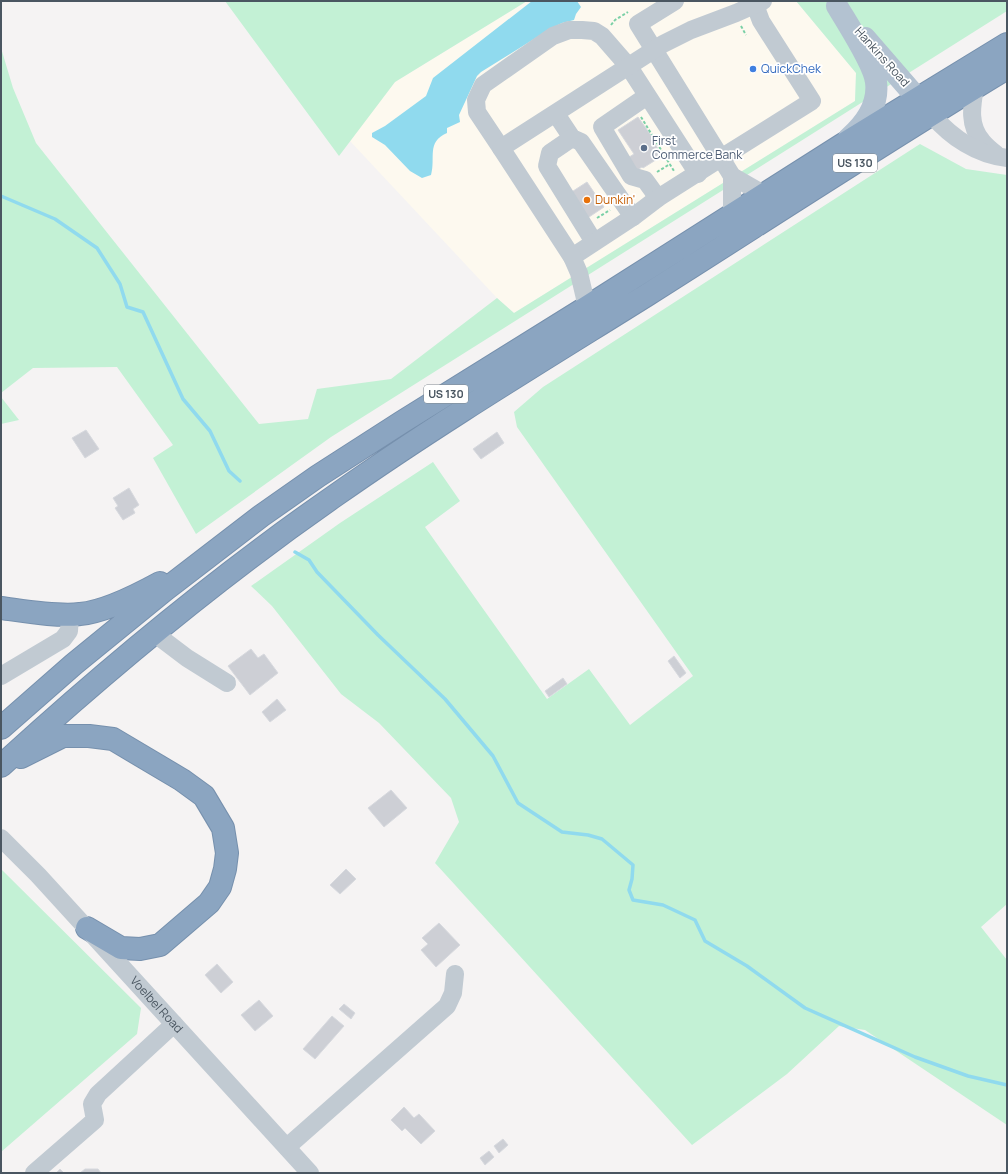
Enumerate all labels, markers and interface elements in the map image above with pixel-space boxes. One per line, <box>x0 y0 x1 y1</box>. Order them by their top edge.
street label: Hankins Road <box>851 23 914 90</box>
place label: QuickChek <box>761 60 822 77</box>
marker: QuickChek <box>748 64 758 74</box>
place label: First Commerce Bank <box>652 132 743 163</box>
marker: First Commerce Bank <box>639 143 649 153</box>
road number: US 130 <box>833 154 877 172</box>
place label: Dunkin' <box>595 191 635 208</box>
marker: Dunkin' <box>582 195 592 205</box>
road number: US 130 <box>424 385 468 403</box>
street label: Voelbel Road <box>126 972 187 1036</box>

